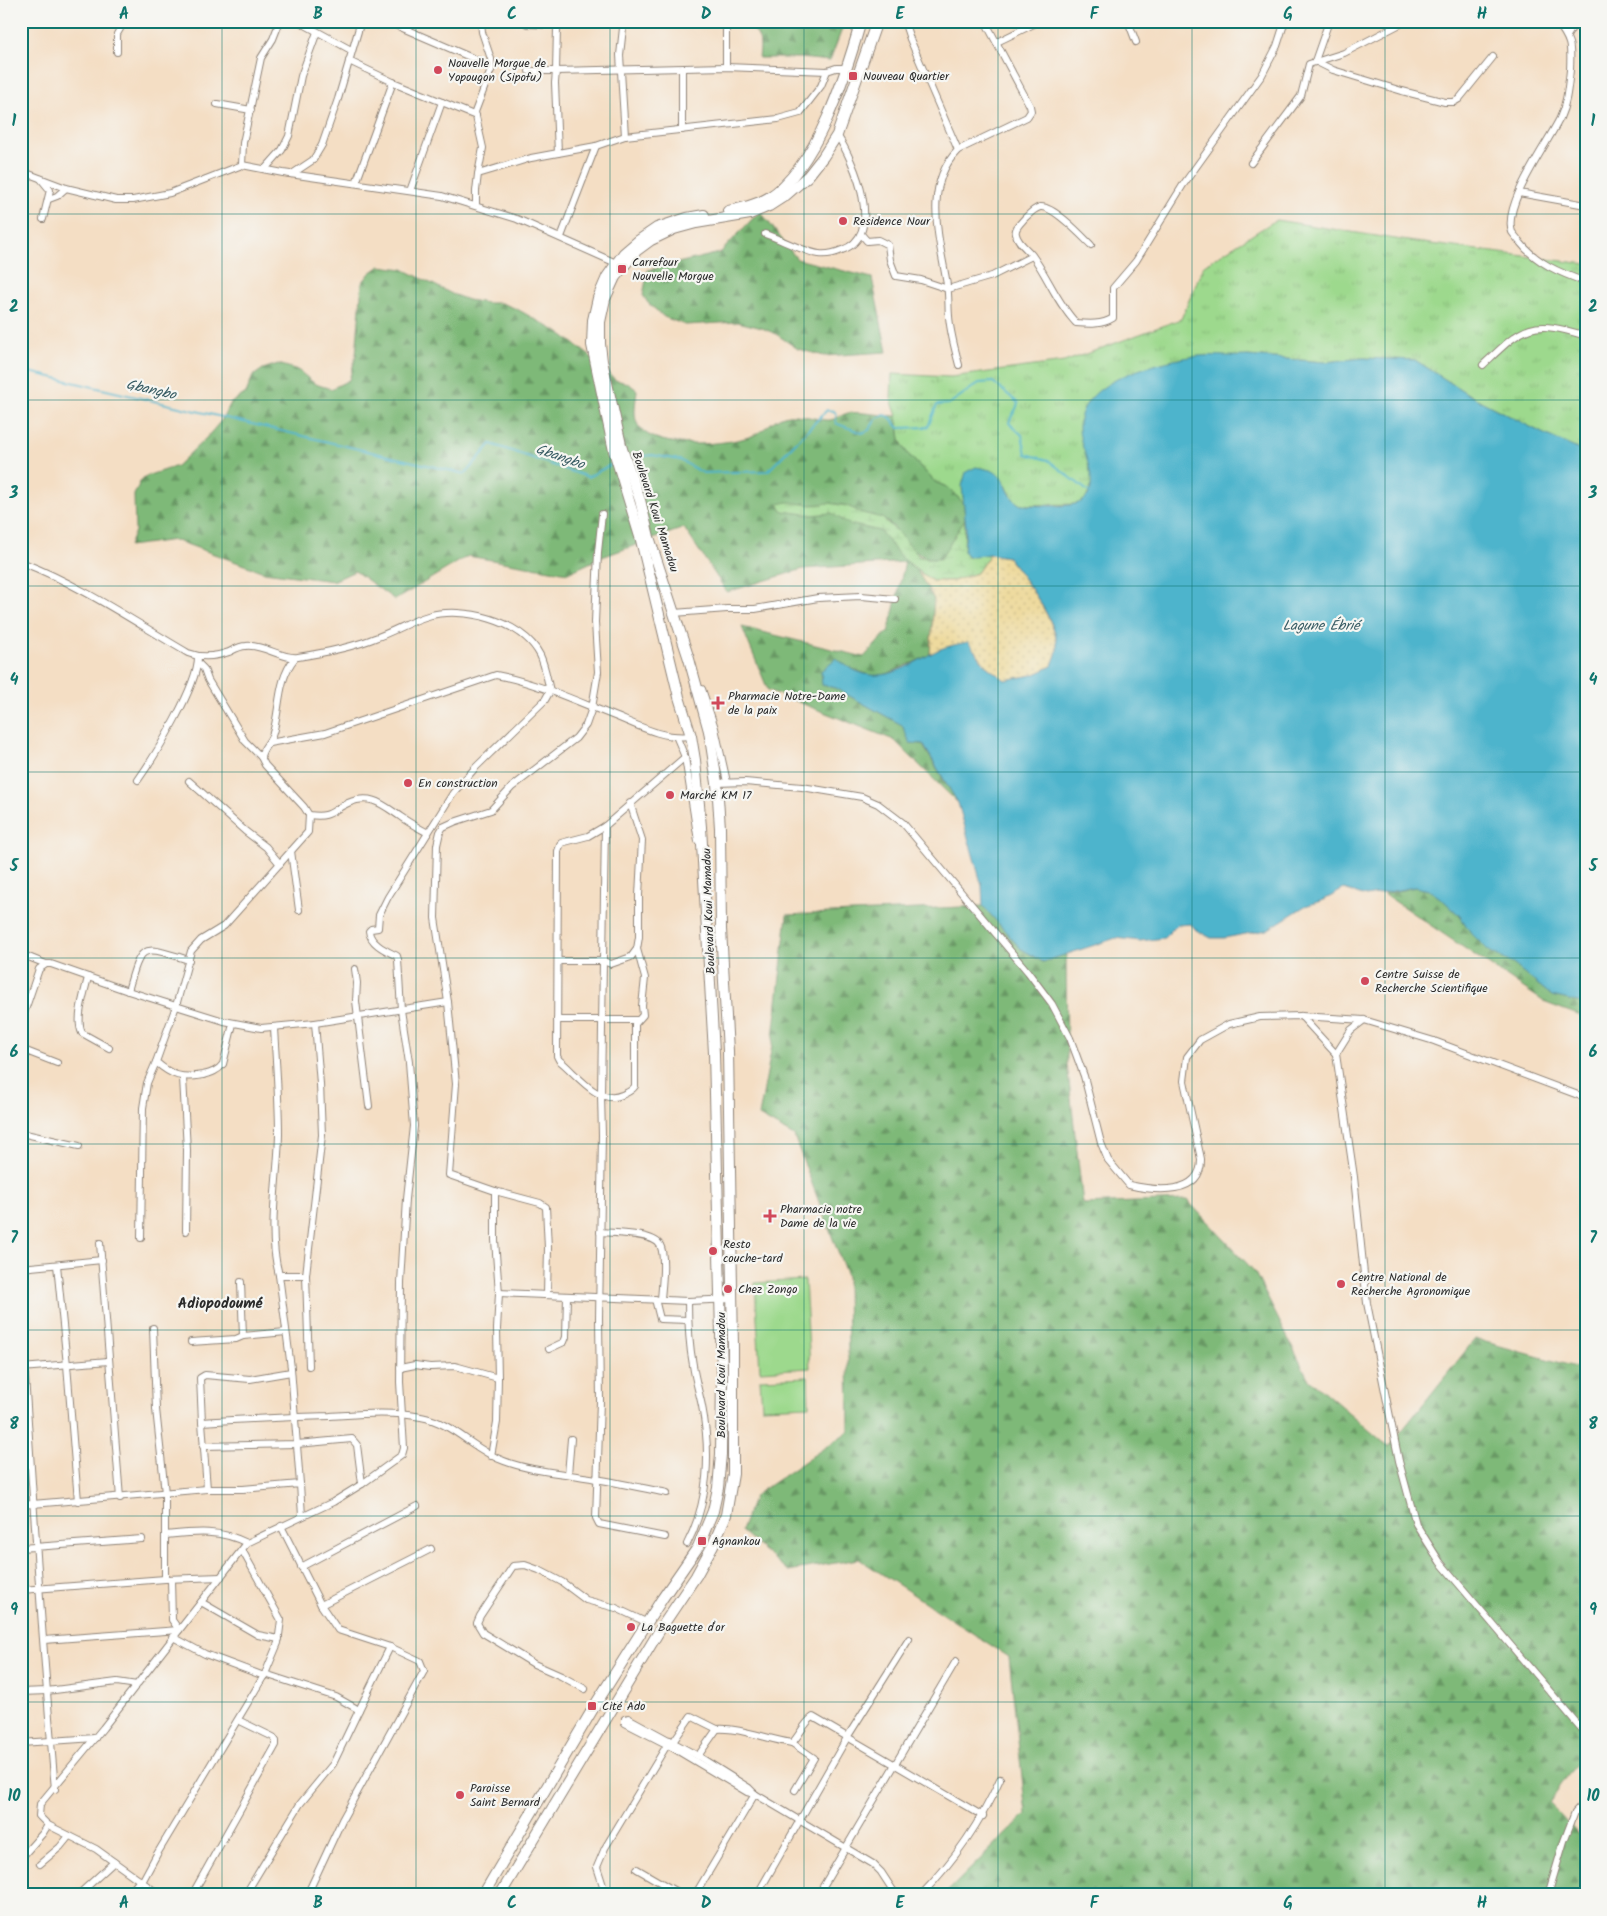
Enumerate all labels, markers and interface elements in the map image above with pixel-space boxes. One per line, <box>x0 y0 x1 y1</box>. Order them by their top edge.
text: A <box>119 2 129 27</box>
text: B <box>313 2 323 27</box>
text: C <box>507 2 517 27</box>
text: D <box>701 2 712 27</box>
text: E <box>896 2 906 27</box>
text: F <box>1090 2 1100 27</box>
text: G <box>1283 2 1293 27</box>
text: H <box>1477 2 1487 27</box>
place label: Nouvelle Morgue de Yopougon (Sipofu) <box>448 54 546 87</box>
marker: Nouvelle Morgue de Yopougon (Sipofu) <box>432 64 444 76</box>
place label: Nouveau Quartier <box>863 67 950 86</box>
marker: Nouveau Quartier <box>847 70 859 82</box>
text: 1 <box>12 109 17 134</box>
text: 1 <box>1591 109 1596 134</box>
place label: Residence Nour <box>853 212 931 231</box>
marker: Residence Nour <box>837 215 849 227</box>
place label: Carrefour Nouvelle Morgue <box>632 253 714 286</box>
marker: Carrefour Nouvelle Morgue <box>616 263 628 275</box>
text: 2 <box>9 295 19 320</box>
text: 2 <box>1588 295 1598 320</box>
water label: Gbangbo <box>124 374 180 407</box>
water label: Gbangbo <box>533 438 589 476</box>
street label: Boulevard Koui Mamadou <box>626 449 684 575</box>
text: 3 <box>9 481 19 506</box>
text: 3 <box>1588 481 1598 506</box>
water label: Lagune Ébrié <box>1283 615 1363 637</box>
text: 4 <box>10 668 19 693</box>
text: 4 <box>1589 668 1598 693</box>
place label: Pharmacie Notre-Dame de la paix <box>728 687 846 720</box>
marker: Pharmacie Notre-Dame de la paix <box>712 697 724 709</box>
place label: En construction <box>418 774 498 793</box>
marker: En construction <box>402 777 414 789</box>
place label: Marché KM 17 <box>680 786 752 805</box>
marker: Marché KM 17 <box>664 789 676 801</box>
street label: Boulevard Koui Mamadou <box>697 847 721 974</box>
text: 5 <box>9 854 20 879</box>
text: 5 <box>1588 854 1599 879</box>
place label: Centre Suisse de Recherche Scientifique <box>1375 965 1488 998</box>
marker: Centre Suisse de Recherche Scientifique <box>1359 975 1371 987</box>
text: 6 <box>10 1040 19 1065</box>
text: 6 <box>1589 1040 1598 1065</box>
place label: Pharmacie notre Dame de la vie <box>780 1200 863 1233</box>
marker: Pharmacie notre Dame de la vie <box>764 1210 776 1222</box>
text: 7 <box>10 1226 18 1251</box>
text: 7 <box>1589 1226 1597 1251</box>
place label: Resto couche-tard <box>723 1235 783 1268</box>
marker: Resto couche-tard <box>707 1245 719 1257</box>
place label: Centre National de Recherche Agronomique <box>1351 1268 1471 1301</box>
marker: Centre National de Recherche Agronomique <box>1335 1278 1347 1290</box>
place label: Chez Zongo <box>738 1280 798 1299</box>
marker: Chez Zongo <box>722 1283 734 1295</box>
district label: Adiopodoumé <box>178 1292 263 1316</box>
street label: Boulevard Koui Mamadou <box>712 1312 731 1438</box>
text: 8 <box>9 1412 19 1437</box>
text: 8 <box>1588 1412 1598 1437</box>
place label: Agnankou <box>712 1532 760 1551</box>
marker: Agnankou <box>696 1535 708 1547</box>
text: 9 <box>10 1598 18 1623</box>
text: 9 <box>1589 1598 1597 1623</box>
place label: La Baguette d'or <box>641 1618 726 1637</box>
marker: La Baguette d'or <box>625 1621 637 1633</box>
place label: Cité Ado <box>602 1697 645 1716</box>
marker: Cité Ado <box>586 1700 598 1712</box>
place label: Paroisse Saint Bernard <box>470 1779 541 1812</box>
text: 10 <box>7 1784 21 1809</box>
text: 10 <box>1586 1784 1600 1809</box>
marker: Paroisse Saint Bernard <box>454 1789 466 1801</box>
text: A <box>119 1891 129 1916</box>
text: B <box>313 1891 323 1916</box>
text: C <box>507 1891 517 1916</box>
text: D <box>701 1891 712 1916</box>
text: E <box>896 1891 906 1916</box>
text: F <box>1090 1891 1100 1916</box>
text: G <box>1283 1891 1293 1916</box>
text: H <box>1477 1891 1487 1916</box>

